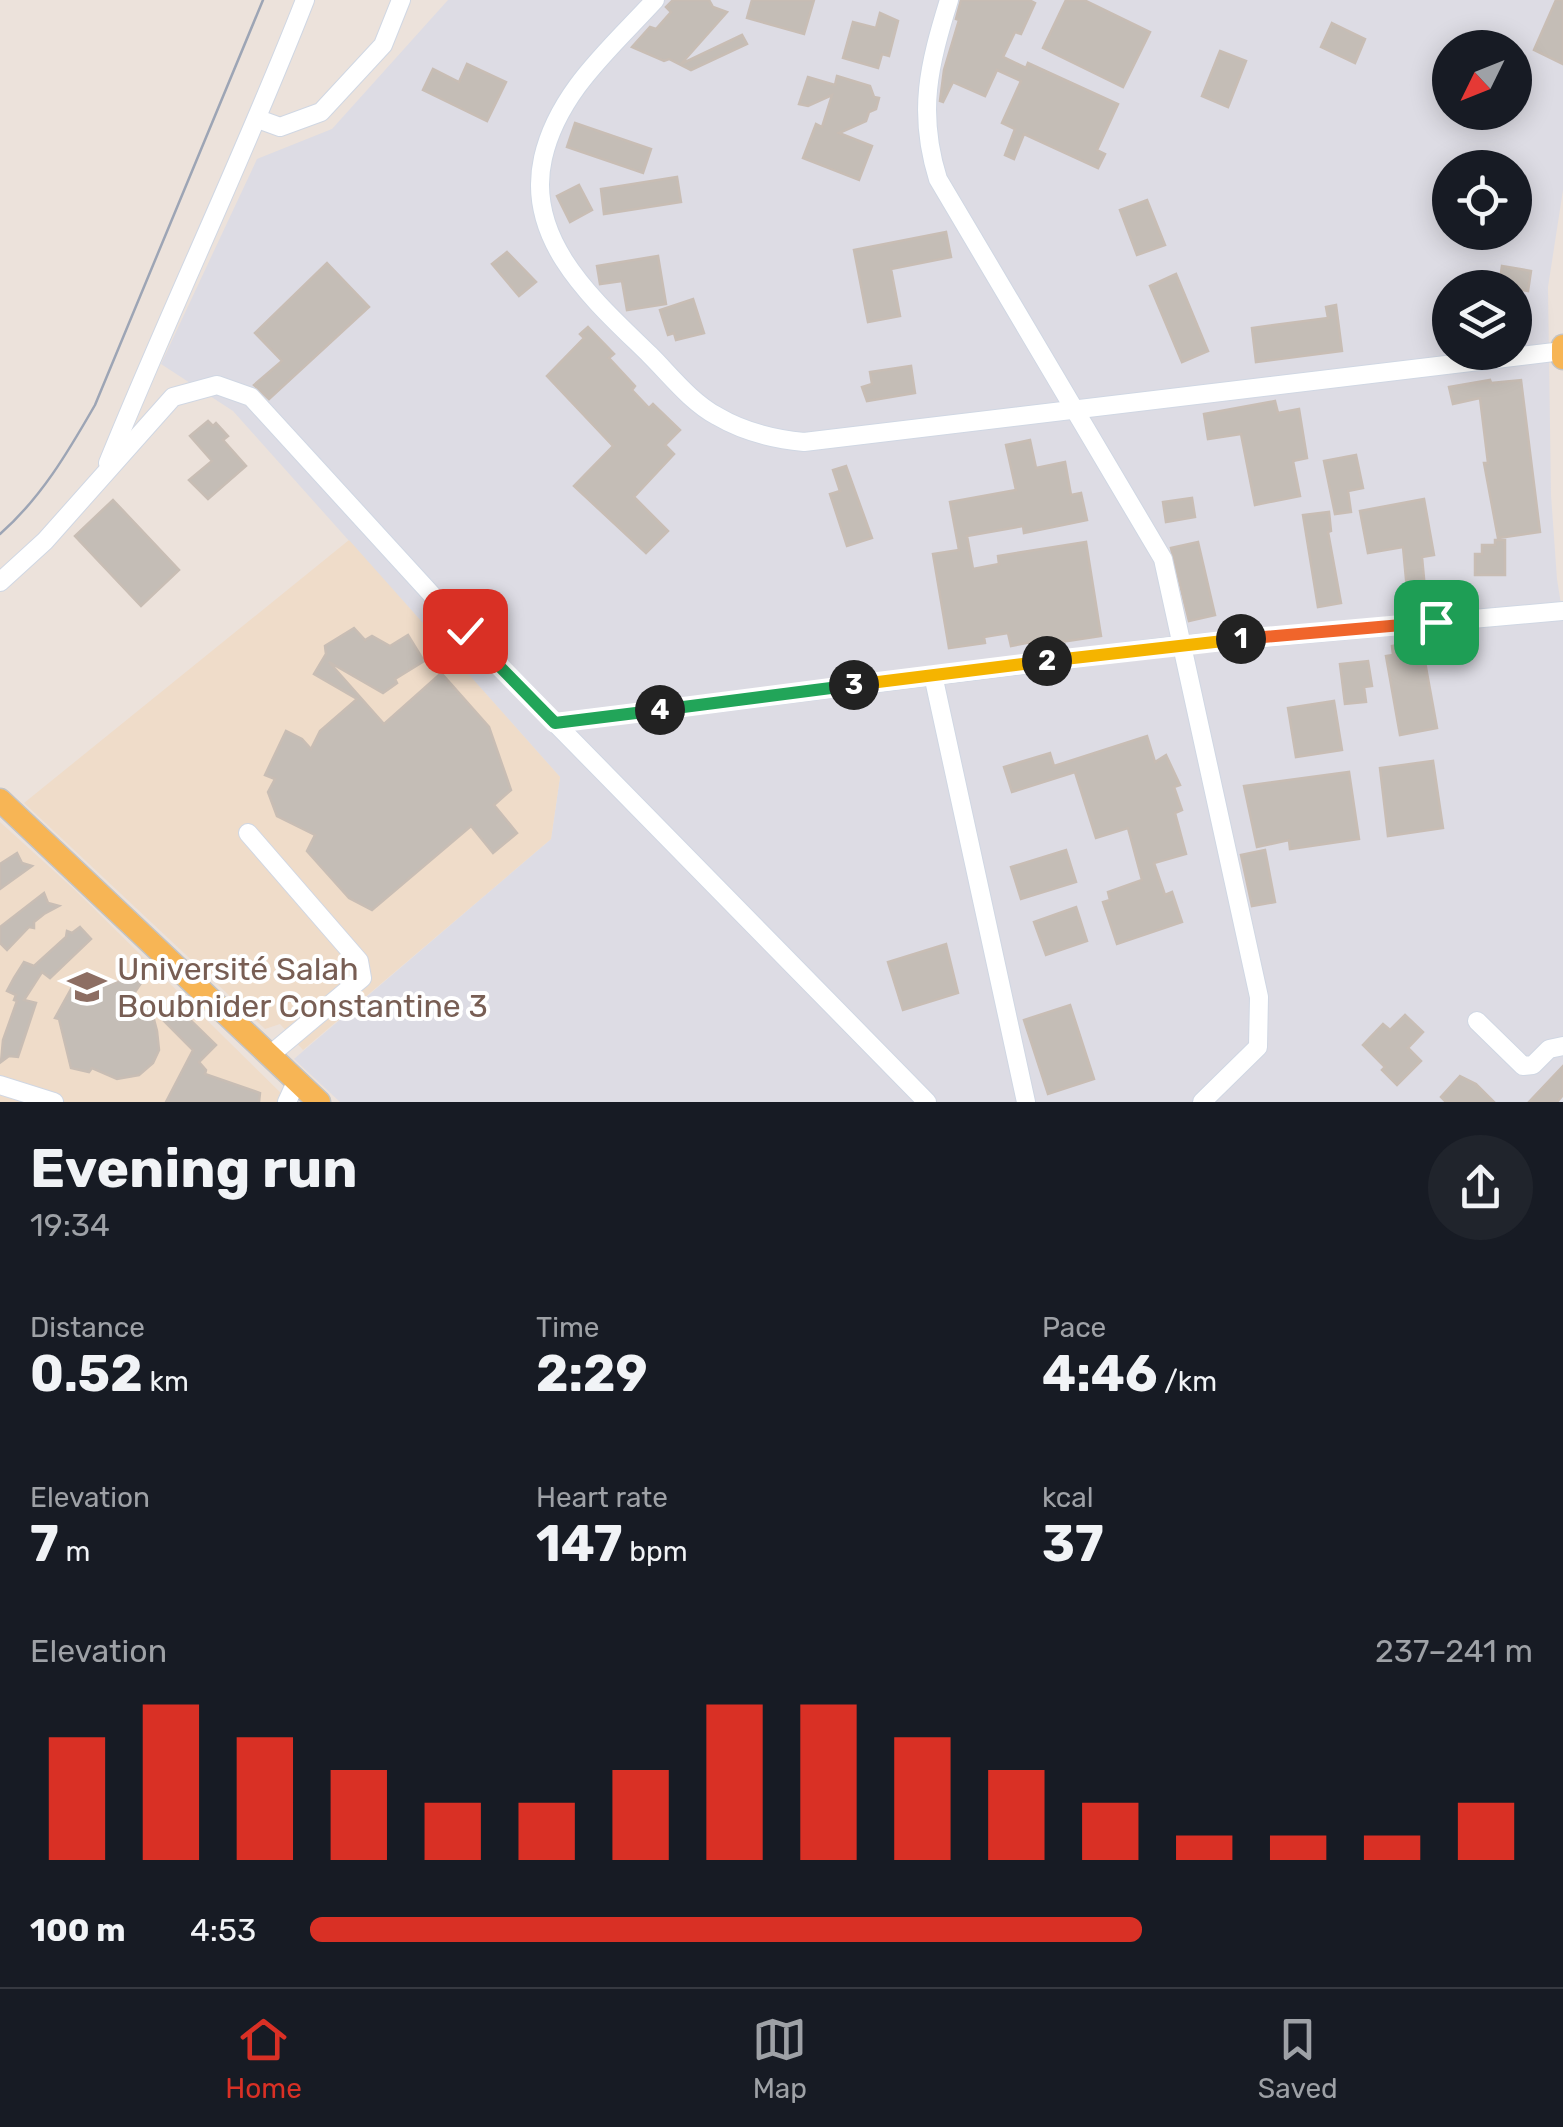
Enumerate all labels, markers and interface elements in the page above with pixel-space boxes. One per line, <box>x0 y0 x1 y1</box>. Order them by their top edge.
north arrow <box>1432 30 1532 130</box>
map controls <box>1432 30 1532 370</box>
button: locate <box>1432 150 1532 250</box>
button: layers <box>1432 270 1532 370</box>
pin <box>1394 580 1479 665</box>
pin <box>423 589 508 674</box>
icon: arrive <box>1409 595 1464 650</box>
icon: check <box>438 604 493 659</box>
pin: 1 <box>1216 614 1266 664</box>
text: 1 <box>1234 622 1248 655</box>
pin: 2 <box>1022 636 1072 686</box>
text: 2 <box>1038 644 1056 677</box>
pin: 3 <box>829 660 879 710</box>
text: 3 <box>845 668 863 701</box>
pin: 4 <box>635 685 685 735</box>
text: 4 <box>650 693 670 726</box>
place label: Université Salah Boubnider Constantine 3 <box>117 950 488 1025</box>
school or university icon: Université Salah Boubnider Constantine 3 <box>66 966 108 1008</box>
button: share <box>1428 1135 1533 1240</box>
text: Evening run <box>30 1136 358 1201</box>
text: 19:34 <box>30 1206 110 1244</box>
text: Distance <box>30 1311 145 1344</box>
text: Time <box>536 1311 599 1344</box>
text: Pace <box>1042 1311 1106 1344</box>
text: 0.52 <box>30 1344 143 1404</box>
text: 2:29 <box>536 1344 648 1404</box>
text: 4:46 <box>1042 1344 1157 1404</box>
text: km <box>143 1365 189 1398</box>
text: /km <box>1157 1365 1217 1398</box>
text: Elevation <box>30 1481 150 1514</box>
text: Heart rate <box>536 1481 668 1514</box>
text: kcal <box>1042 1481 1093 1514</box>
text: 7 <box>30 1514 59 1574</box>
text: 147 <box>536 1514 622 1574</box>
text: 37 <box>1042 1514 1104 1574</box>
text: m <box>59 1535 90 1568</box>
text: bpm <box>622 1535 688 1568</box>
text: Elevation <box>30 1632 167 1670</box>
text: 237–241 m <box>1375 1632 1533 1670</box>
text: 100 m <box>30 1911 126 1949</box>
text: 4:53 <box>190 1911 256 1949</box>
tab: Home <box>225 2012 302 2105</box>
tab: Map <box>752 2012 807 2105</box>
tab: Saved <box>1258 2012 1338 2105</box>

